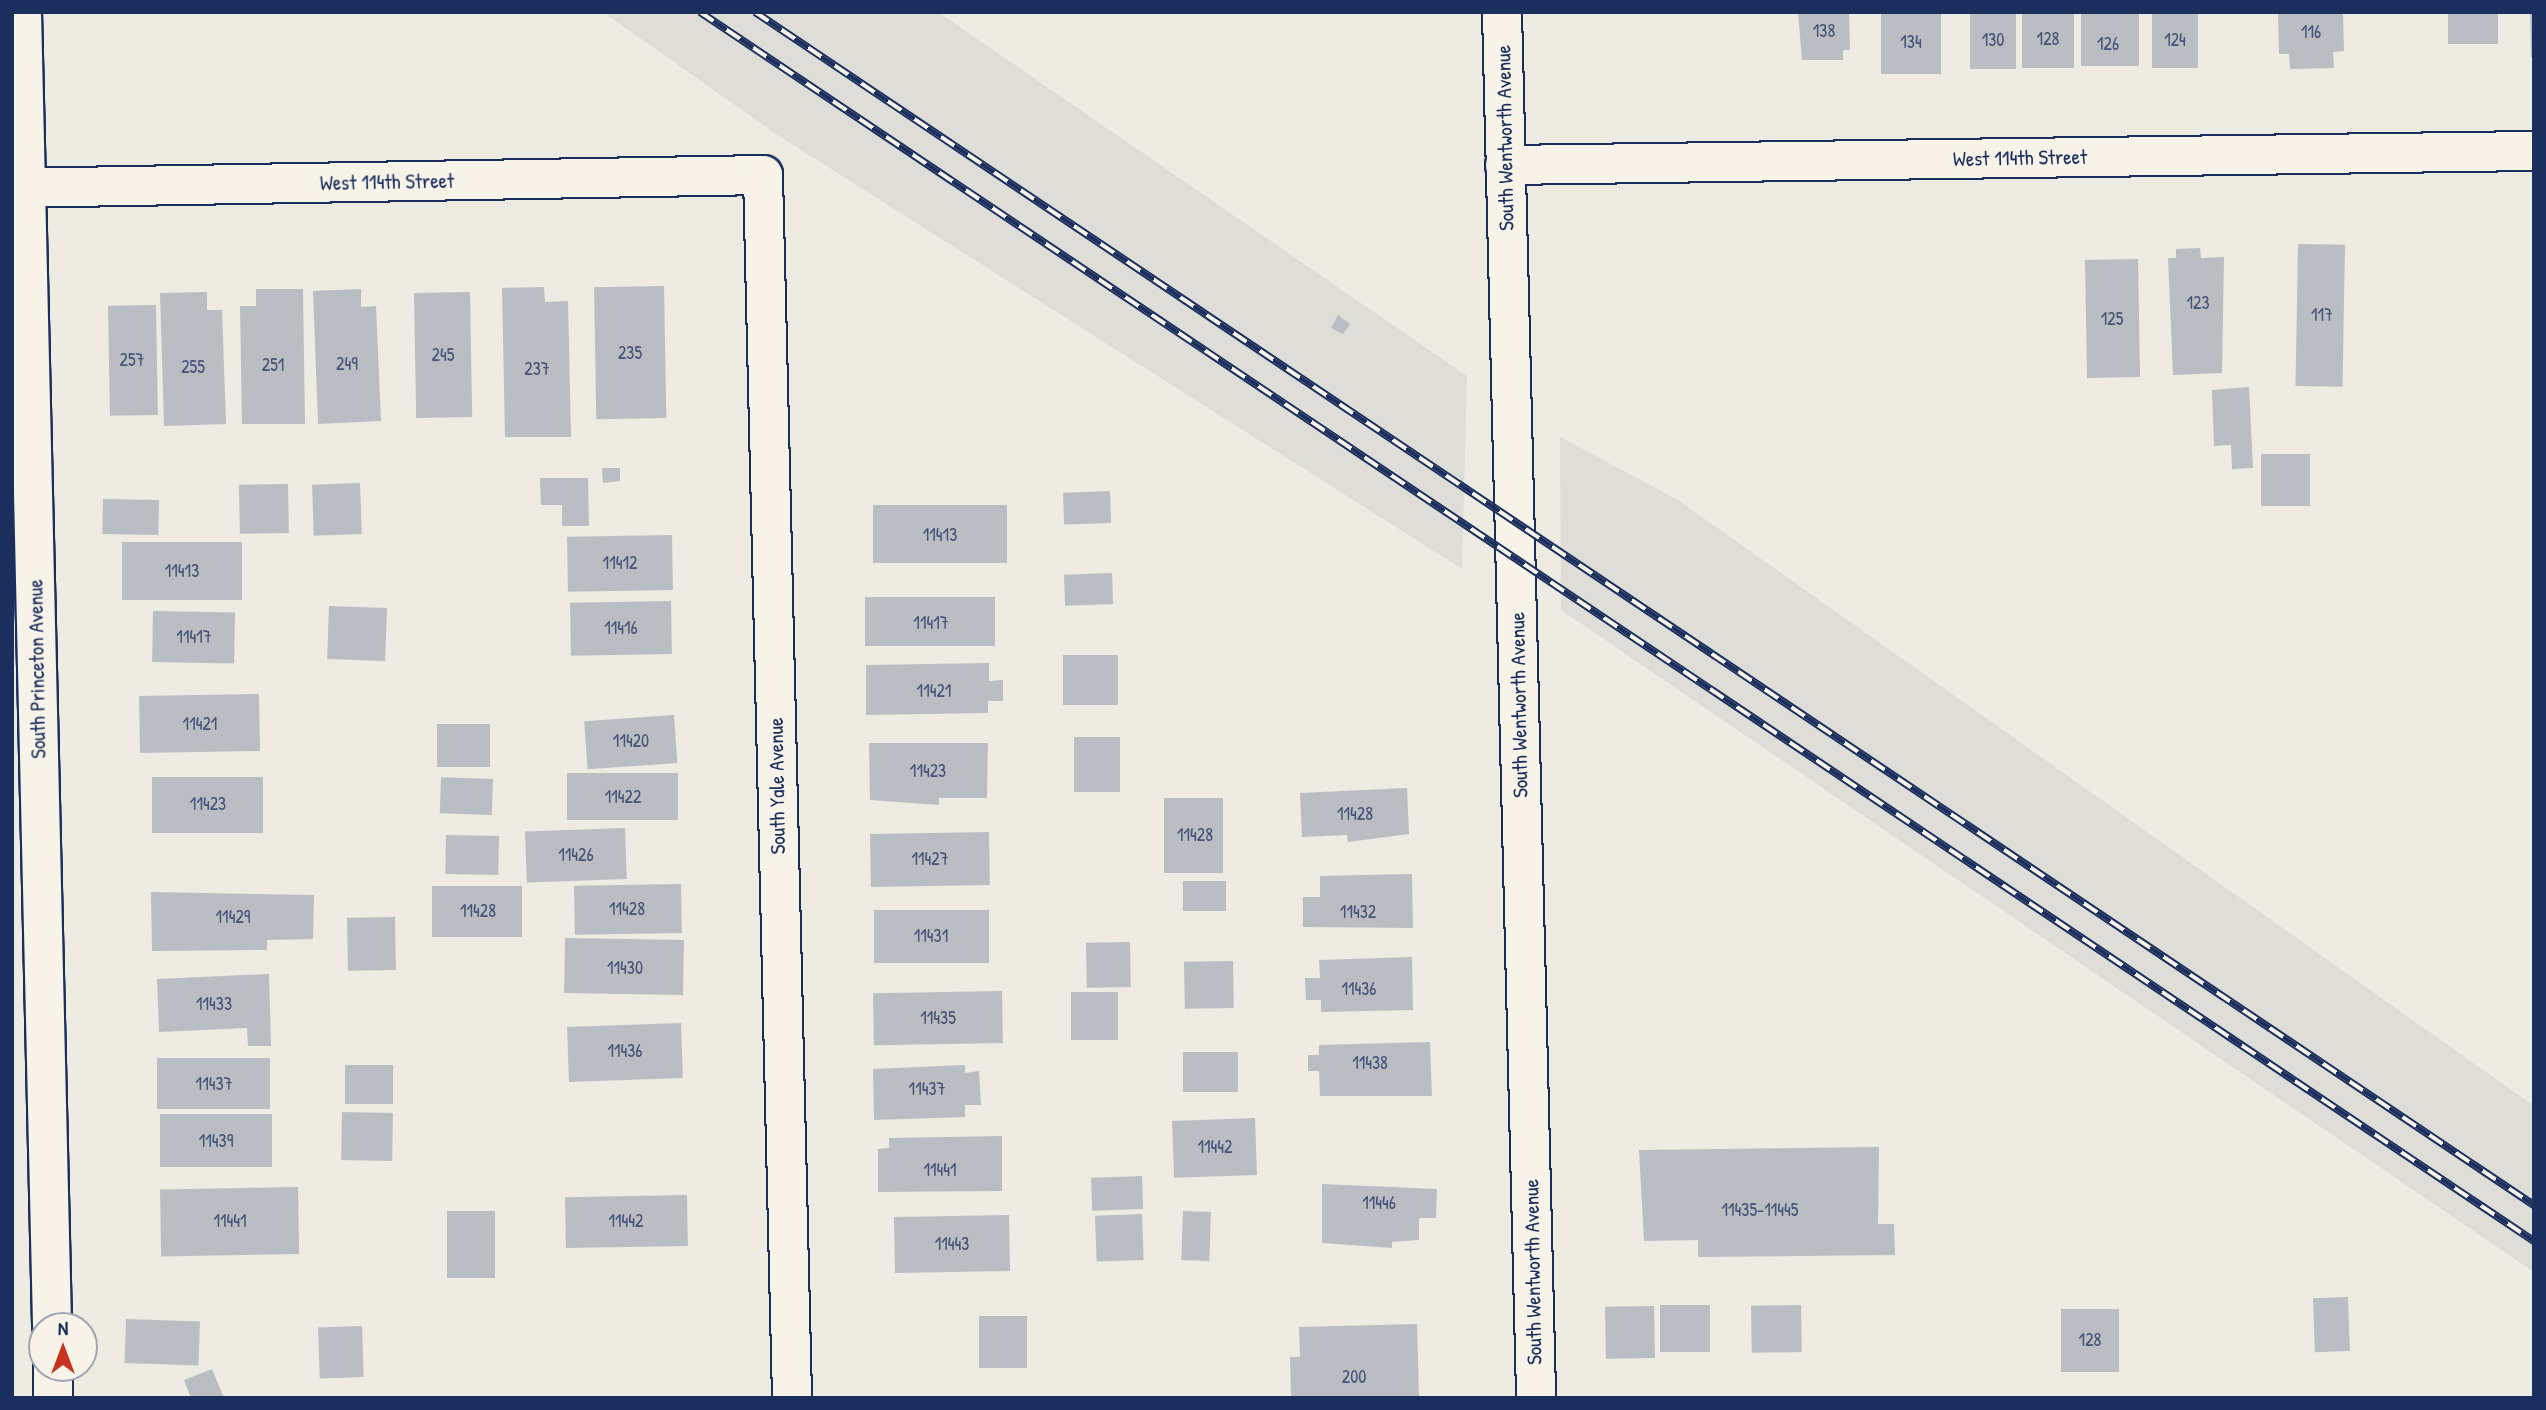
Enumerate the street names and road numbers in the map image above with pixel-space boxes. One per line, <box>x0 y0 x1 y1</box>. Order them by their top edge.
street label: South Wentworth Avenue <box>1491 45 1519 231</box>
street label: West 114th Street <box>1953 144 2087 172</box>
street label: West 114th Street <box>320 168 454 196</box>
street label: South Princeton Avenue <box>23 579 51 759</box>
street label: South Wentworth Avenue <box>1505 612 1533 798</box>
street label: South Yale Avenue <box>763 717 791 855</box>
street label: South Wentworth Avenue <box>1519 1179 1547 1365</box>

